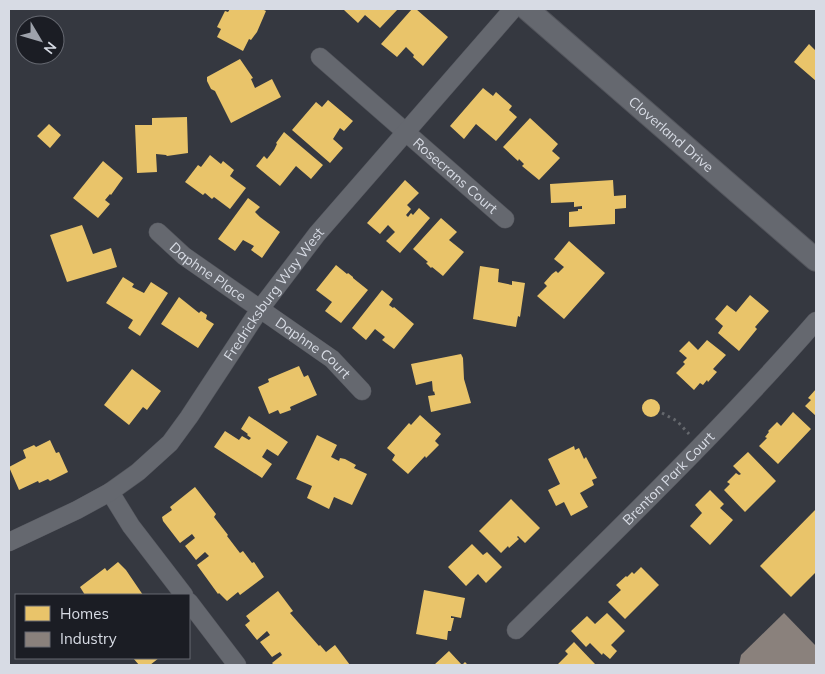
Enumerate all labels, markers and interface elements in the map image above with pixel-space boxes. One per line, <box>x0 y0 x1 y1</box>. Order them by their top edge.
north arrow <box>15 15 65 65</box>
text: N <box>40 38 61 58</box>
street label: Cloverland Drive <box>625 92 717 176</box>
street label: Rosecrans Court <box>409 134 502 218</box>
street label: Fredricksburg Way West <box>220 223 328 364</box>
street label: Daphne Place <box>166 238 250 306</box>
street label: Daphne Court <box>272 313 355 382</box>
street label: Brenton Park Court <box>619 428 718 529</box>
legend <box>15 594 190 659</box>
text: Homes <box>60 604 109 623</box>
text: Industry <box>60 629 117 648</box>

